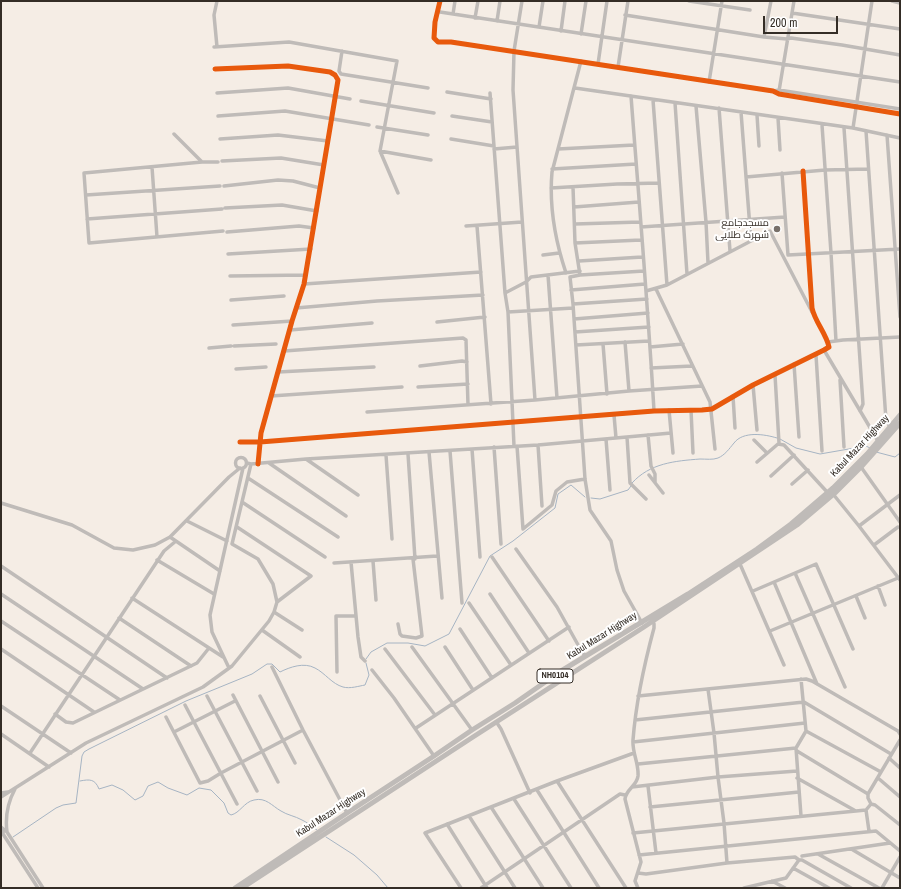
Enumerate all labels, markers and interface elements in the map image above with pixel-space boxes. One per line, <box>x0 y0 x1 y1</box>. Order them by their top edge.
scale bar <box>765 8 840 34</box>
text: 200 m <box>770 15 797 31</box>
place label: مسجدجامع شهرک طلایی <box>715 217 769 240</box>
marker: مسجدجامع شهرک طلایی <box>772 224 782 234</box>
street label: Kabul Mazar Highway <box>828 413 892 479</box>
street label: Kabul Mazar Highway <box>565 610 639 662</box>
road number: NH0104 <box>537 669 573 683</box>
street label: Kabul Mazar Highway <box>294 786 368 840</box>

